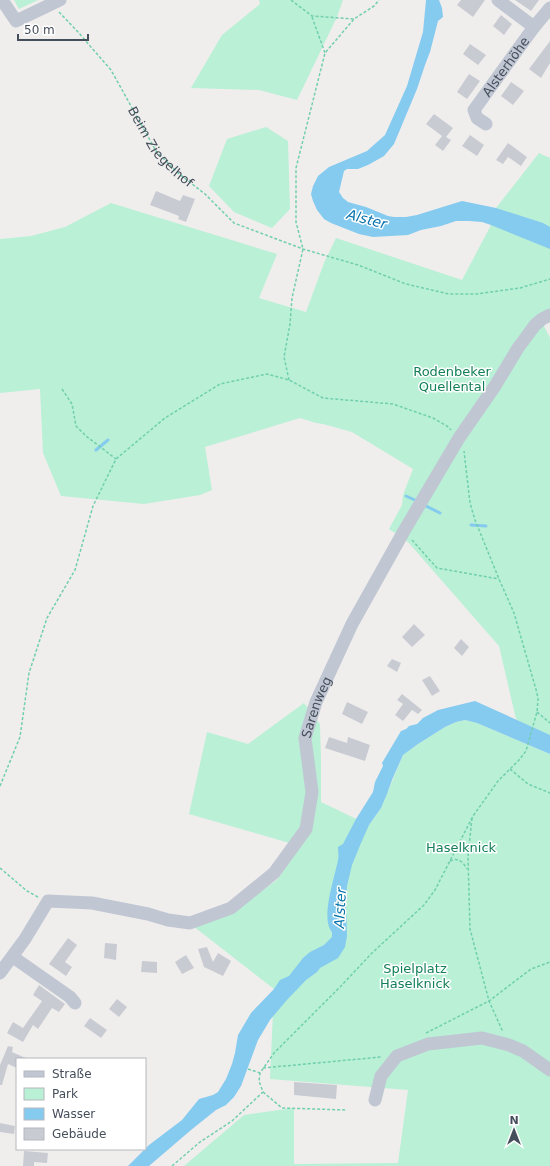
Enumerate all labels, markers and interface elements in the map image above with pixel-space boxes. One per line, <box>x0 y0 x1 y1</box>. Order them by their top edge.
scale bar <box>18 16 88 42</box>
text: 50 m <box>24 23 55 37</box>
street label: Alsterhöhe <box>479 34 532 100</box>
street label: Beim Ziegelhof <box>125 104 197 190</box>
water label: Alster <box>344 206 390 232</box>
park label: Rodenbeker Quellental <box>413 364 491 394</box>
street label: Sarenweg <box>298 674 335 740</box>
park label: Haselknick <box>426 840 497 855</box>
water label: Alster <box>331 886 349 930</box>
park label: Spielplatz Haselknick <box>380 961 451 991</box>
legend <box>16 1058 146 1150</box>
text: Straße <box>52 1067 92 1081</box>
text: Park <box>52 1087 78 1101</box>
text: Wasser <box>52 1107 95 1121</box>
north arrow <box>494 1110 534 1150</box>
text: N <box>509 1114 519 1127</box>
text: Gebäude <box>52 1127 106 1141</box>

